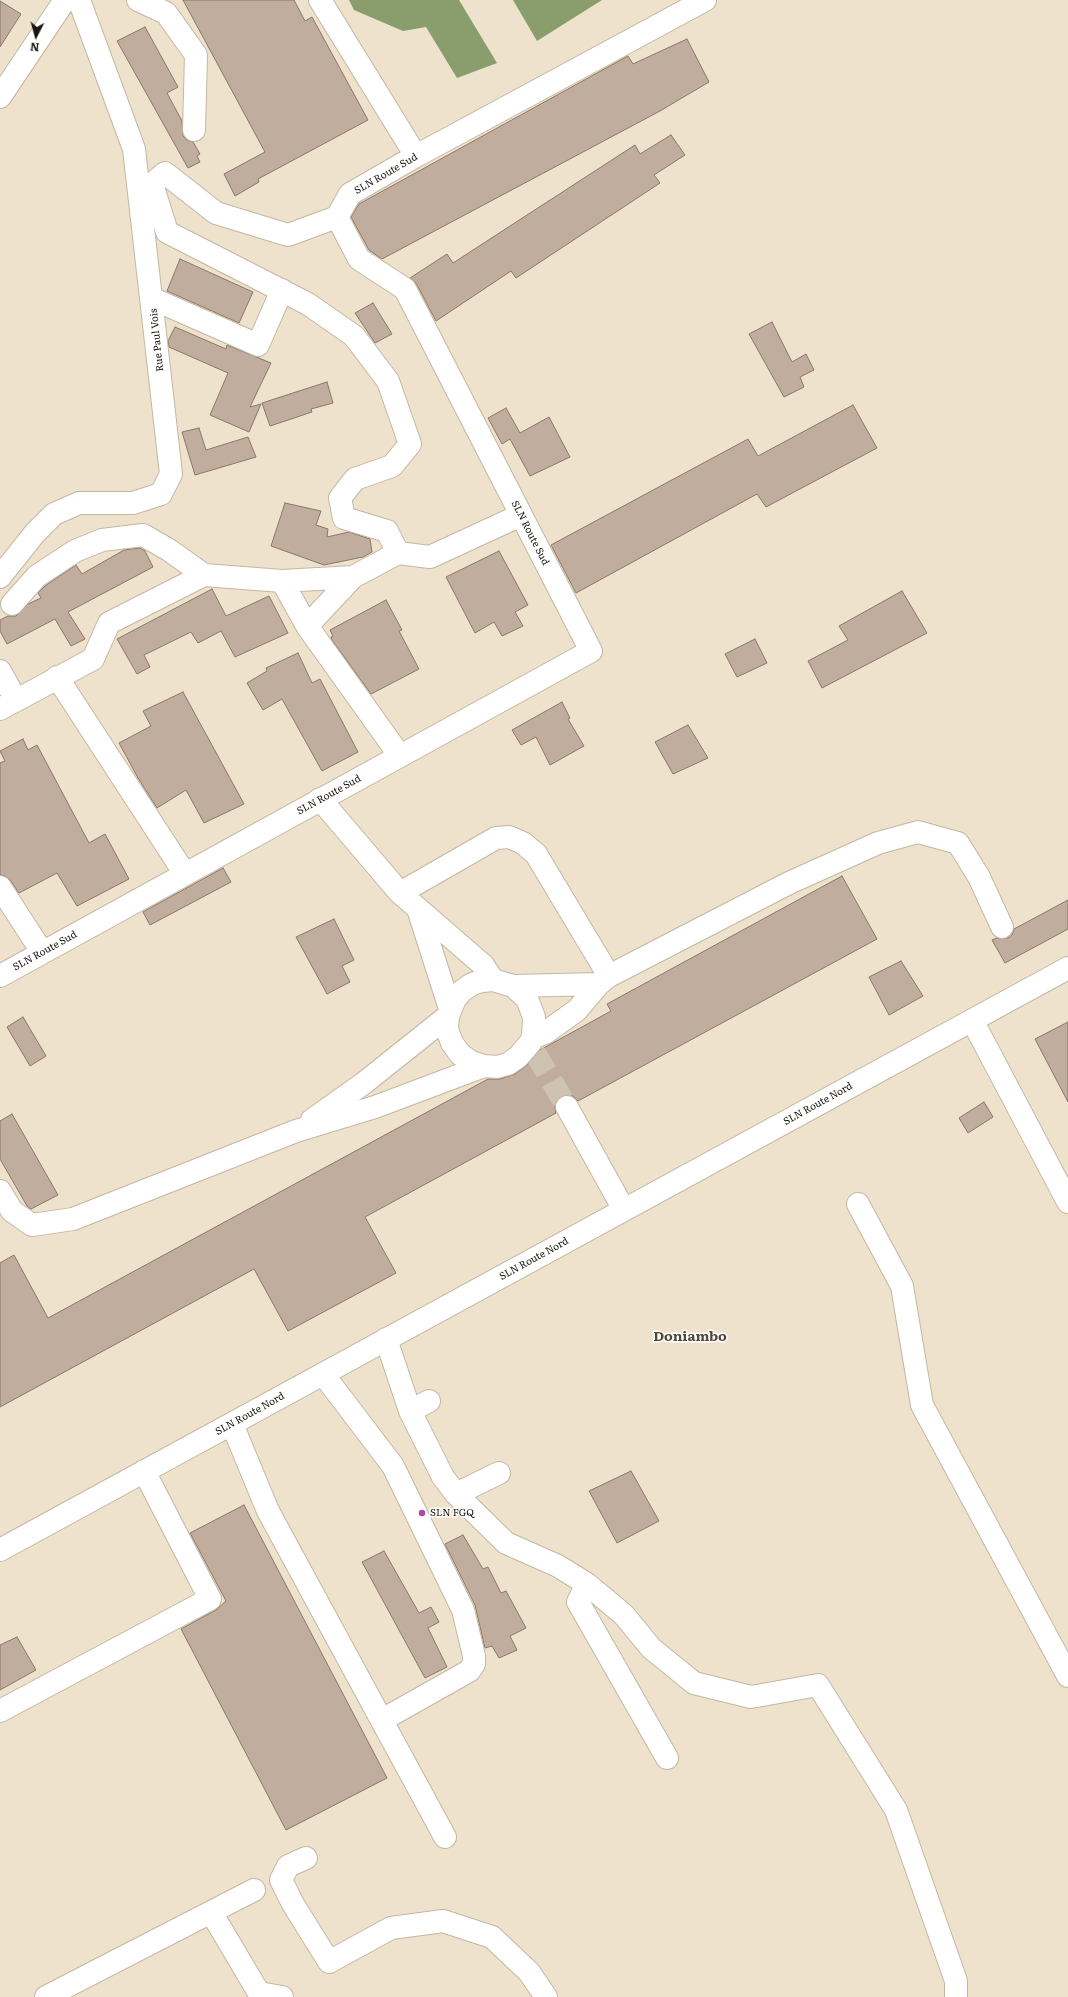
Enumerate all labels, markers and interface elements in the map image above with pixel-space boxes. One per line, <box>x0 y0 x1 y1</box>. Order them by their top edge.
north arrow <box>16 16 56 56</box>
text: N <box>29 39 40 56</box>
street label: SLN Route Sud <box>352 151 420 197</box>
street label: Rue Paul Vois <box>148 308 166 372</box>
street label: SLN Route Sud <box>509 499 551 567</box>
street label: SLN Route Sud <box>295 773 363 817</box>
street label: SLN Route Sud <box>11 929 79 973</box>
street label: SLN Route Nord <box>781 1080 855 1128</box>
street label: SLN Route Nord <box>497 1235 571 1283</box>
district label: Doniambo <box>653 1329 727 1345</box>
street label: SLN Route Nord <box>213 1390 287 1438</box>
place label: SLN FGQ <box>430 1507 474 1519</box>
marker: SLN FGQ <box>417 1508 427 1518</box>

